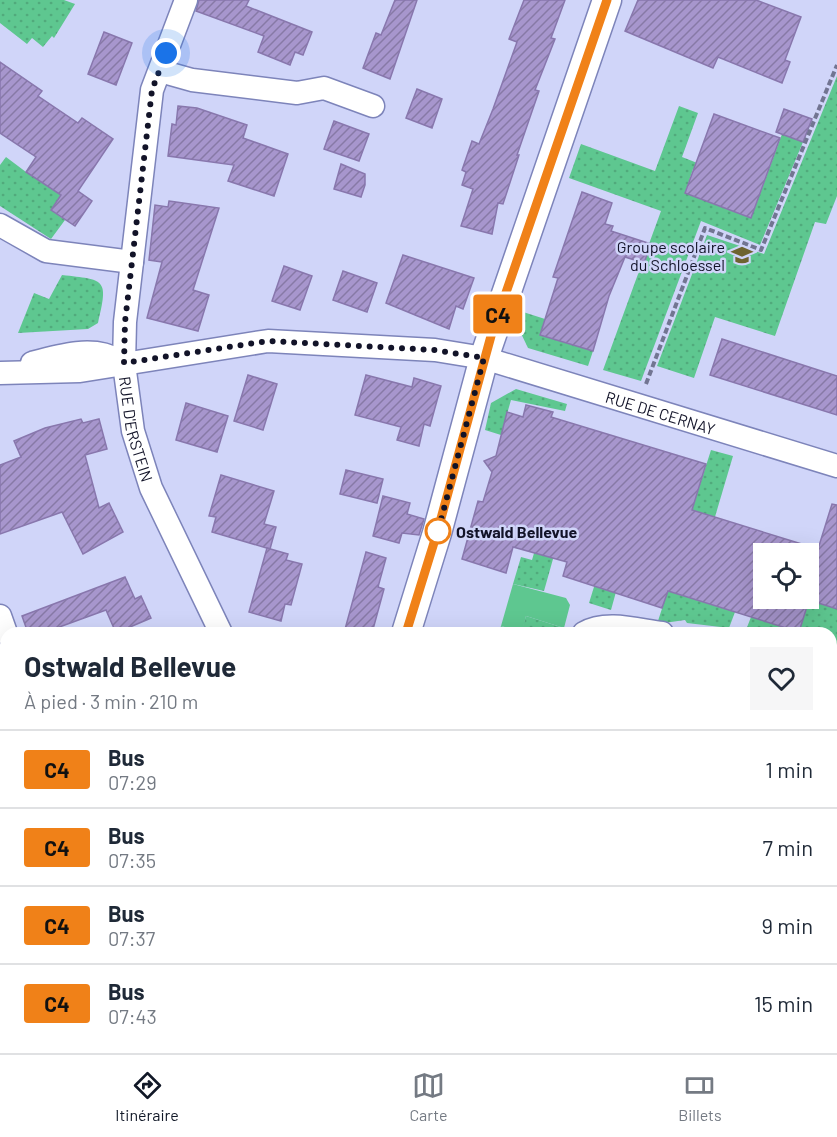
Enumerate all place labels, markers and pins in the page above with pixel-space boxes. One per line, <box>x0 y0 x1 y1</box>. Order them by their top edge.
place label: Groupe scolaire du Schloessel <box>617 237 725 274</box>
school or university icon: Groupe scolaire du Schloessel <box>730 243 754 267</box>
marker: Ostwald Bellevue <box>425 518 451 544</box>
place label: Ostwald Bellevue <box>456 522 578 541</box>

